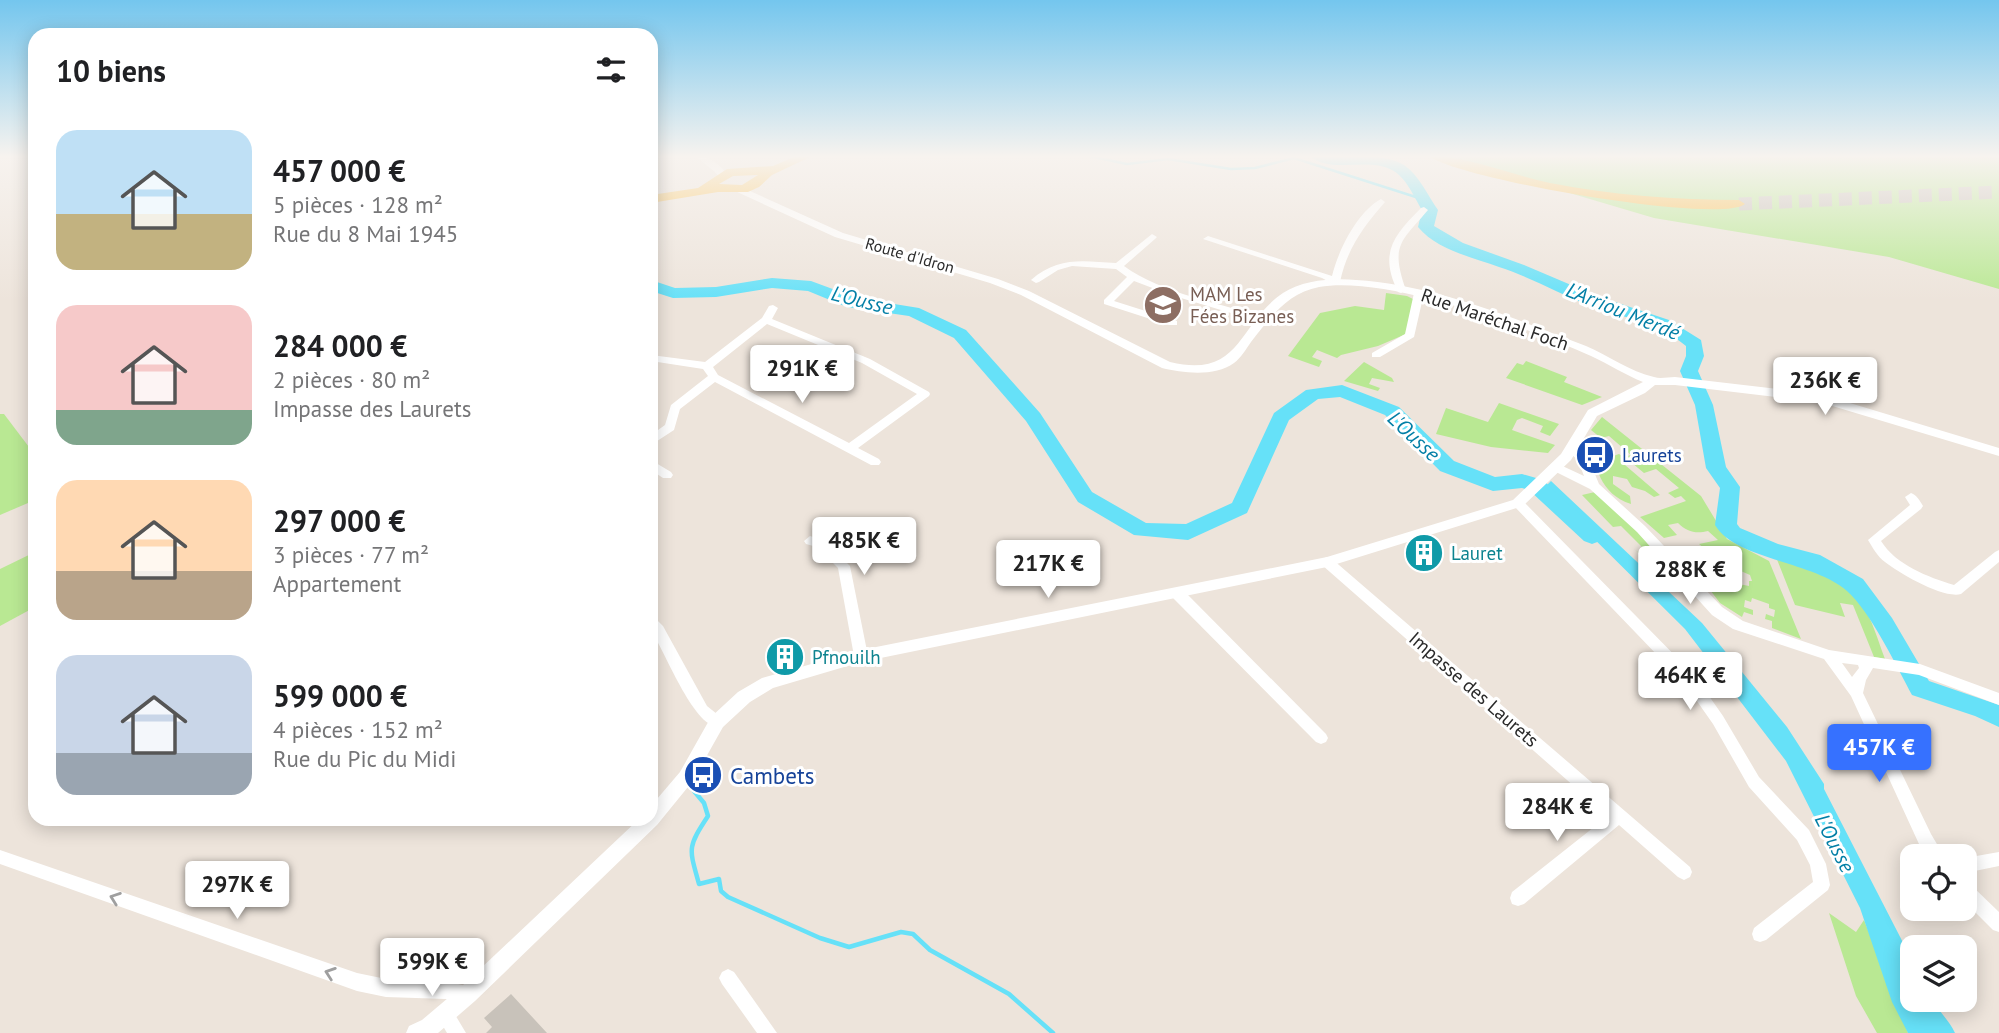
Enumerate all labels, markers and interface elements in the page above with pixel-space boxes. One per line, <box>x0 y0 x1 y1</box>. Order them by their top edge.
text: 10 biens <box>56 51 166 90</box>
icon: filters <box>592 51 630 89</box>
text: 457 000 € <box>273 151 406 190</box>
icon: home <box>112 158 196 242</box>
text: 5 pièces · 128 m² <box>273 190 443 219</box>
text: Rue du 8 Mai 1945 <box>273 219 458 248</box>
street label: Route d'Idron <box>863 233 957 277</box>
water label: L'Arriou Merdé <box>1562 276 1684 346</box>
water label: L'Ousse <box>829 279 896 321</box>
place label: MAM Les Fées Bizanes <box>1190 282 1294 328</box>
street label: Rue Maréchal Foch <box>1418 283 1572 355</box>
school or university icon: MAM Les Fées Bizanes <box>1142 284 1184 326</box>
text: 284 000 € <box>273 326 407 365</box>
icon: home <box>112 333 196 417</box>
pin: 291K € <box>745 346 859 405</box>
text: 291K € <box>766 353 838 382</box>
pin: 236K € <box>1768 358 1882 417</box>
text: 2 pièces · 80 m² <box>273 365 430 394</box>
text: 236K € <box>1789 365 1861 394</box>
text: Impasse des Laurets <box>273 394 472 423</box>
water label: L'Ousse <box>1382 405 1446 467</box>
bus stop icon: Laurets <box>1574 434 1616 476</box>
place label: Laurets <box>1622 443 1682 467</box>
text: 297 000 € <box>273 501 406 540</box>
icon: home <box>112 508 196 592</box>
pin: 485K € <box>807 518 921 577</box>
text: 485K € <box>828 525 900 554</box>
building icon: Lauret <box>1403 532 1445 574</box>
text: 3 pièces · 77 m² <box>273 540 429 569</box>
pin: 217K € <box>991 540 1105 600</box>
place label: Lauret <box>1451 541 1503 565</box>
pin: 288K € <box>1633 546 1747 606</box>
text: 217K € <box>1012 548 1084 577</box>
text: 288K € <box>1654 554 1726 583</box>
text: Appartement <box>273 569 401 598</box>
street label: Impasse des Laurets <box>1404 626 1544 752</box>
building icon: Pfnouilh <box>764 636 806 678</box>
place label: Pfnouilh <box>812 645 881 669</box>
pin: 464K € <box>1633 652 1747 712</box>
text: 464K € <box>1654 660 1726 689</box>
text: 599 000 € <box>273 676 407 715</box>
icon: home <box>112 683 196 767</box>
text: 4 pièces · 152 m² <box>273 715 443 744</box>
pin: 457K € <box>1822 724 1936 784</box>
text: 457K € <box>1843 732 1915 761</box>
text: Rue du Pic du Midi <box>273 744 456 773</box>
bus stop icon: Cambets <box>682 754 724 796</box>
place label: Cambets <box>730 761 814 790</box>
pin: 284K € <box>1500 784 1614 843</box>
text: 284K € <box>1521 791 1593 820</box>
water label: L'Ousse <box>1809 809 1861 877</box>
map controls <box>1900 844 1977 1012</box>
button: locate <box>1900 844 1977 921</box>
pin: 297K € <box>180 862 294 921</box>
text: 297K € <box>201 869 273 898</box>
one-way arrow <box>109 892 121 906</box>
button: layers <box>1900 935 1977 1012</box>
pin: 599K € <box>375 939 489 998</box>
text: 599K € <box>396 946 468 975</box>
one-way arrow <box>324 967 336 981</box>

